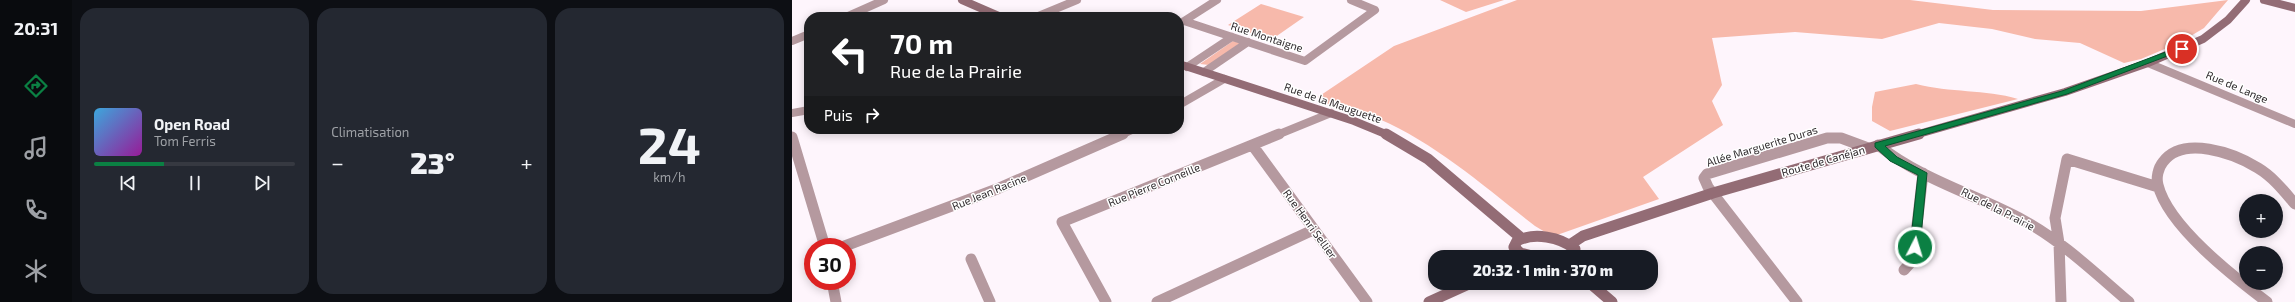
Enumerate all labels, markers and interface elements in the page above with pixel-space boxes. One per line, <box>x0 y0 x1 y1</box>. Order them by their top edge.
text: 20:31 <box>14 17 58 39</box>
street label: Rue Montaigne <box>1229 19 1305 54</box>
text: 70 m <box>890 26 953 60</box>
icon: left <box>824 28 876 80</box>
pin <box>2165 32 2199 66</box>
icon: arrive <box>2171 38 2193 60</box>
text: Rue de la Prairie <box>890 60 1022 82</box>
street label: Rue de Lange <box>2204 68 2270 105</box>
icon: directions <box>22 72 50 100</box>
street label: Rue de la Mauguette <box>1283 80 1384 125</box>
icon: right <box>861 104 883 126</box>
text: Puis <box>824 106 853 124</box>
text: 24 <box>638 112 701 174</box>
text: Open Road <box>154 115 230 133</box>
street label: Allée Marguerite Duras <box>1705 122 1819 169</box>
text: Climatisation <box>331 124 409 140</box>
text: Tom Ferris <box>154 133 216 149</box>
icon: music <box>22 134 50 162</box>
street label: Route de Canéjan <box>1780 142 1866 180</box>
text: 23° <box>410 144 455 180</box>
text: − <box>331 149 344 175</box>
text: + <box>521 149 533 175</box>
street label: Rue Pierre Corneille <box>1106 160 1202 209</box>
text: km/h <box>653 169 685 185</box>
street label: Rue Jean Racine <box>950 171 1028 212</box>
icon: previous <box>117 172 139 194</box>
icon: pause <box>184 172 206 194</box>
icon: next <box>251 172 273 194</box>
street label: Rue de la Prairie <box>1959 184 2037 233</box>
street label: Rue Henri Sellier <box>1281 187 1340 261</box>
map controls <box>2239 194 2283 290</box>
button: + <box>2239 194 2283 238</box>
icon: phone <box>22 196 50 224</box>
position arrow <box>1894 226 1936 268</box>
speed limit sign: 30 <box>804 238 856 290</box>
button: − <box>2239 246 2283 290</box>
icon: climate <box>22 257 50 285</box>
text: 20:32 · 1 min · 370 m <box>1473 261 1613 279</box>

